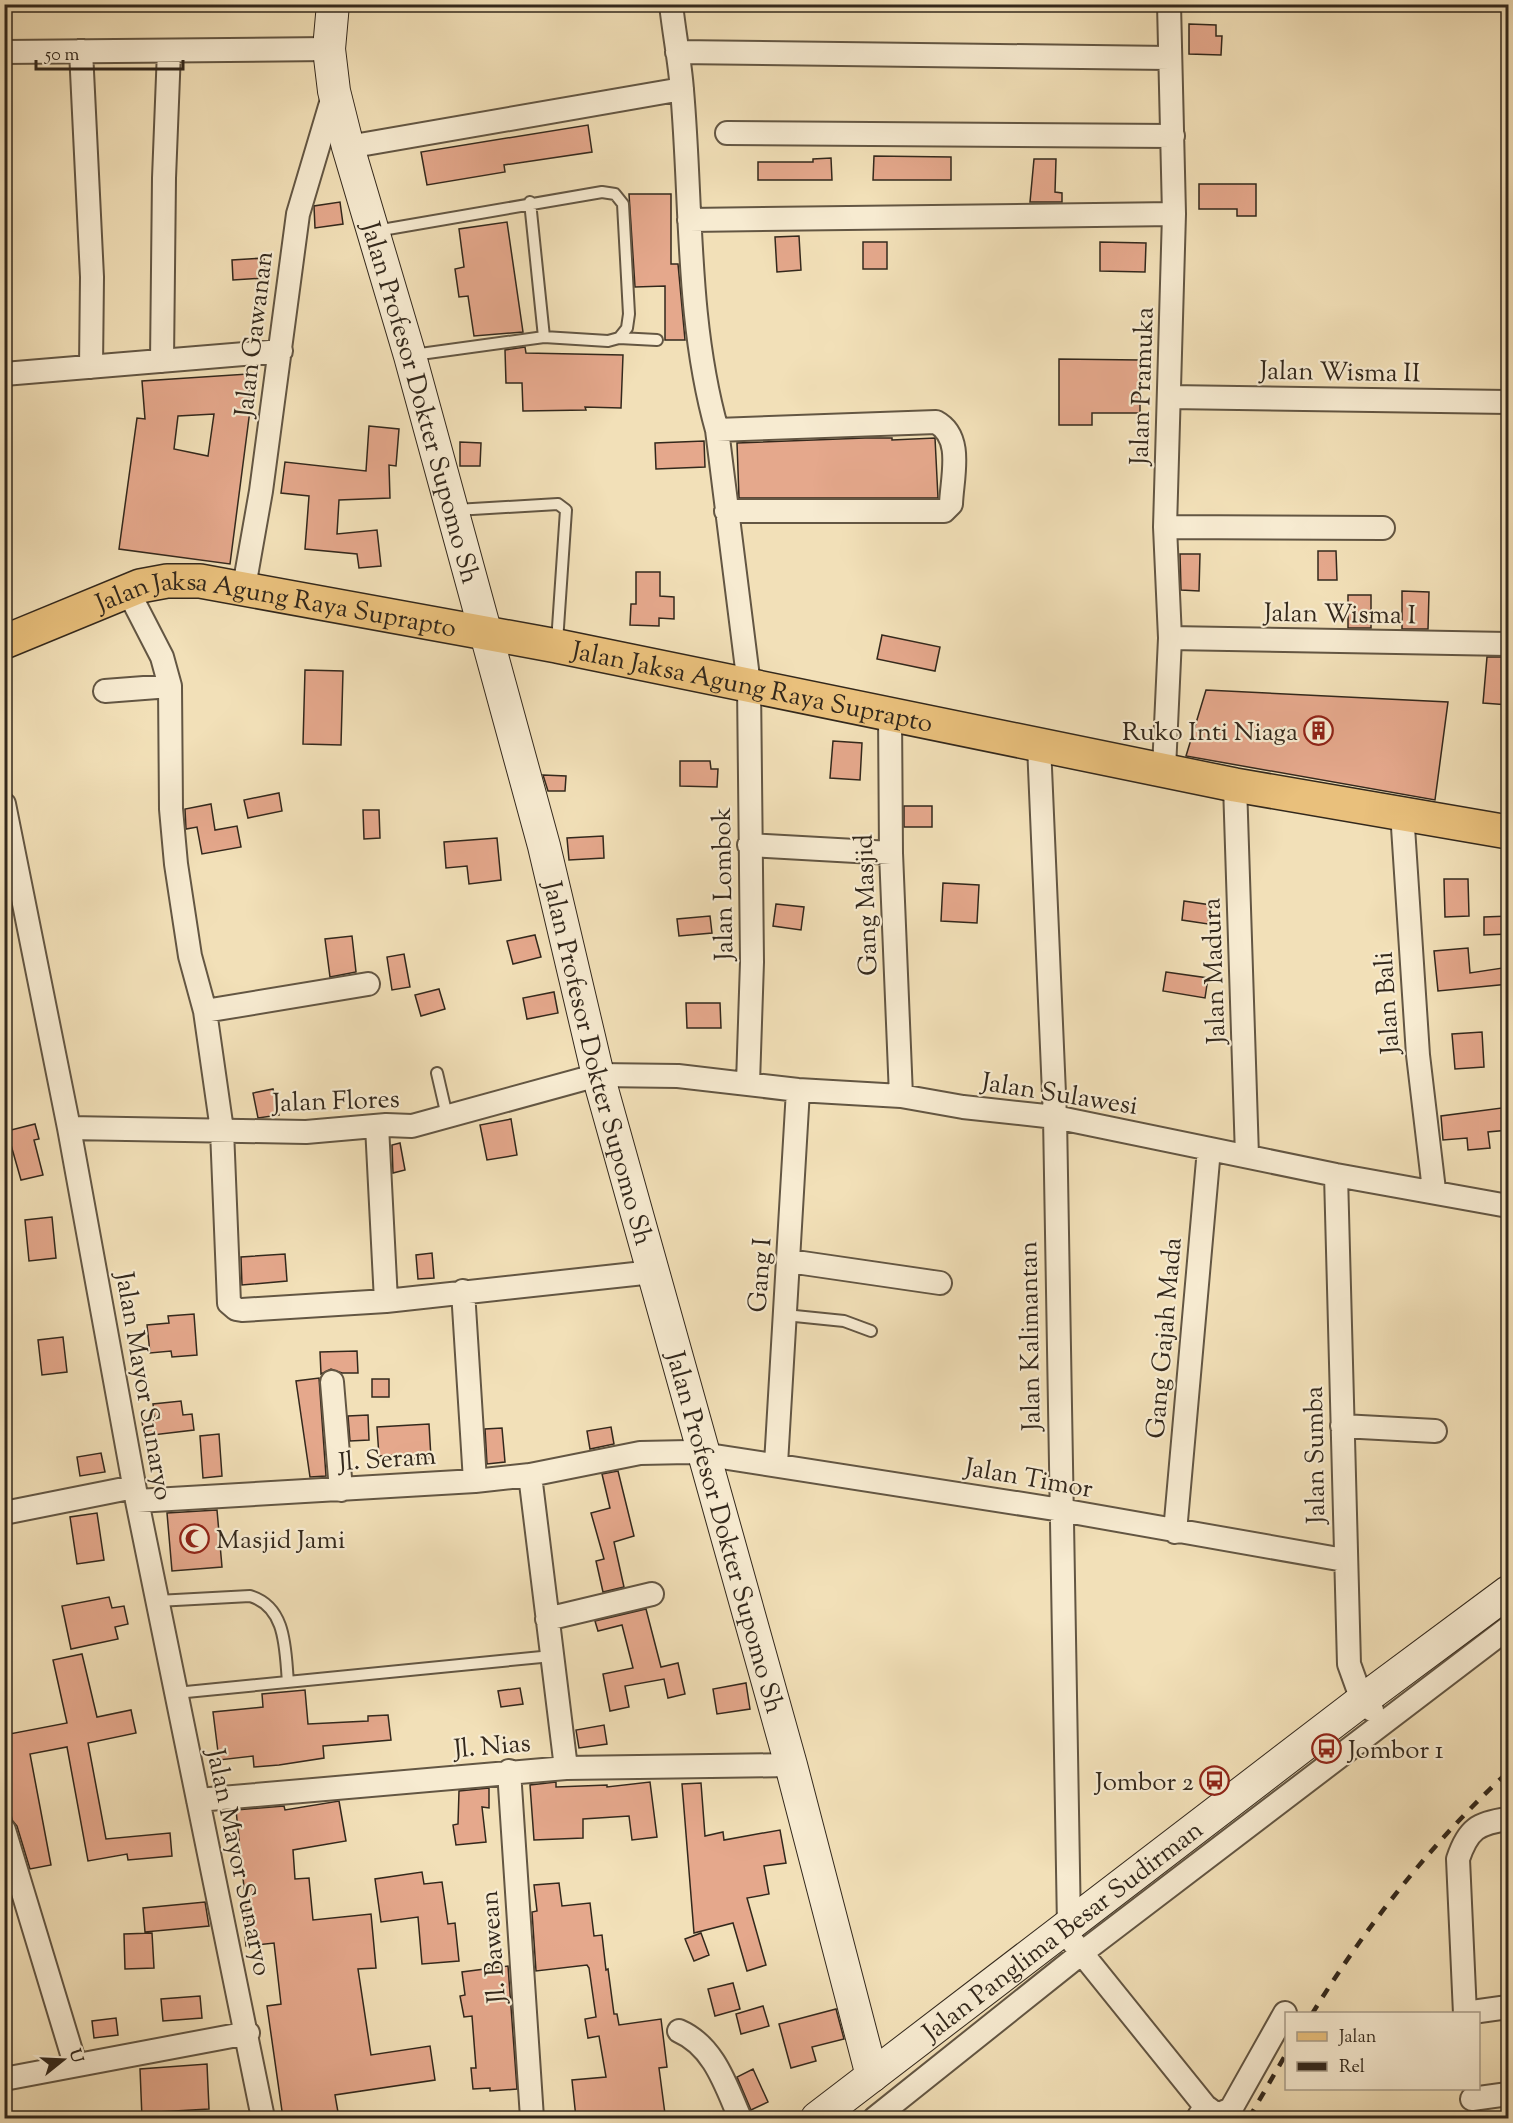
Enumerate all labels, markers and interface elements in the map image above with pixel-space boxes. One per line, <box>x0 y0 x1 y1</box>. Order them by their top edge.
scale bar <box>36 33 183 71</box>
text: 50 m <box>44 43 80 69</box>
street label: Jalan Profesor Dokter Supomo Sh <box>350 216 487 588</box>
street label: Jalan Gawanan <box>227 249 284 421</box>
street label: Jalan Pramuka <box>1122 306 1165 468</box>
street label: Jalan Wisma II <box>1257 354 1421 393</box>
street label: Jalan Jaksa Agung Raya Suprapto <box>89 564 459 648</box>
street label: Jalan Wisma I <box>1262 596 1417 635</box>
street label: Jalan Jaksa Agung Raya Suprapto <box>566 633 936 744</box>
place label: Ruko Inti Niaga <box>1122 715 1298 752</box>
building icon: Ruko Inti Niaga <box>1303 715 1335 747</box>
street label: Jalan Lombok <box>705 807 744 963</box>
street label: Gang Masjid <box>847 833 888 976</box>
street label: Jalan Profesor Dokter Supomo Sh <box>532 876 661 1250</box>
street label: Jalan Madura <box>1194 897 1237 1047</box>
street label: Jalan Bali <box>1366 950 1411 1057</box>
street label: Jalan Sulawesi <box>977 1065 1140 1126</box>
street label: Jalan Flores <box>270 1082 400 1123</box>
street label: Gang I <box>740 1236 783 1314</box>
street label: Gang Gajah Mada <box>1138 1236 1193 1440</box>
street label: Jalan Kalimantan <box>1011 1241 1052 1433</box>
street label: Jalan Mayor Sunaryo <box>104 1267 181 1503</box>
street label: Jalan Profesor Dokter Supomo Sh <box>655 1346 792 1718</box>
street label: Jalan Sumba <box>1297 1386 1336 1526</box>
street label: Jl. Seram <box>335 1439 437 1482</box>
street label: Jalan Timor <box>960 1450 1096 1509</box>
mosque icon: Masjid Jami <box>179 1523 211 1555</box>
place label: Masjid Jami <box>216 1523 345 1560</box>
street label: Jl. Nias <box>450 1726 532 1769</box>
bus stop icon: Jombor 1 <box>1311 1733 1343 1765</box>
place label: Jombor 1 <box>1346 1733 1444 1770</box>
street label: Jalan Mayor Sunaryo <box>195 1744 280 1979</box>
place label: Jombor 2 <box>1093 1765 1194 1802</box>
bus stop icon: Jombor 2 <box>1199 1765 1231 1797</box>
street label: Jalan Panglima Besar Sudirman <box>914 1813 1212 2053</box>
street label: Jl. Bawean <box>472 1889 517 2007</box>
legend <box>1285 2012 1480 2090</box>
text: Jalan <box>1338 2025 1377 2051</box>
north arrow <box>33 2030 93 2090</box>
text: U <box>62 2046 88 2067</box>
text: Rel <box>1339 2055 1365 2081</box>

